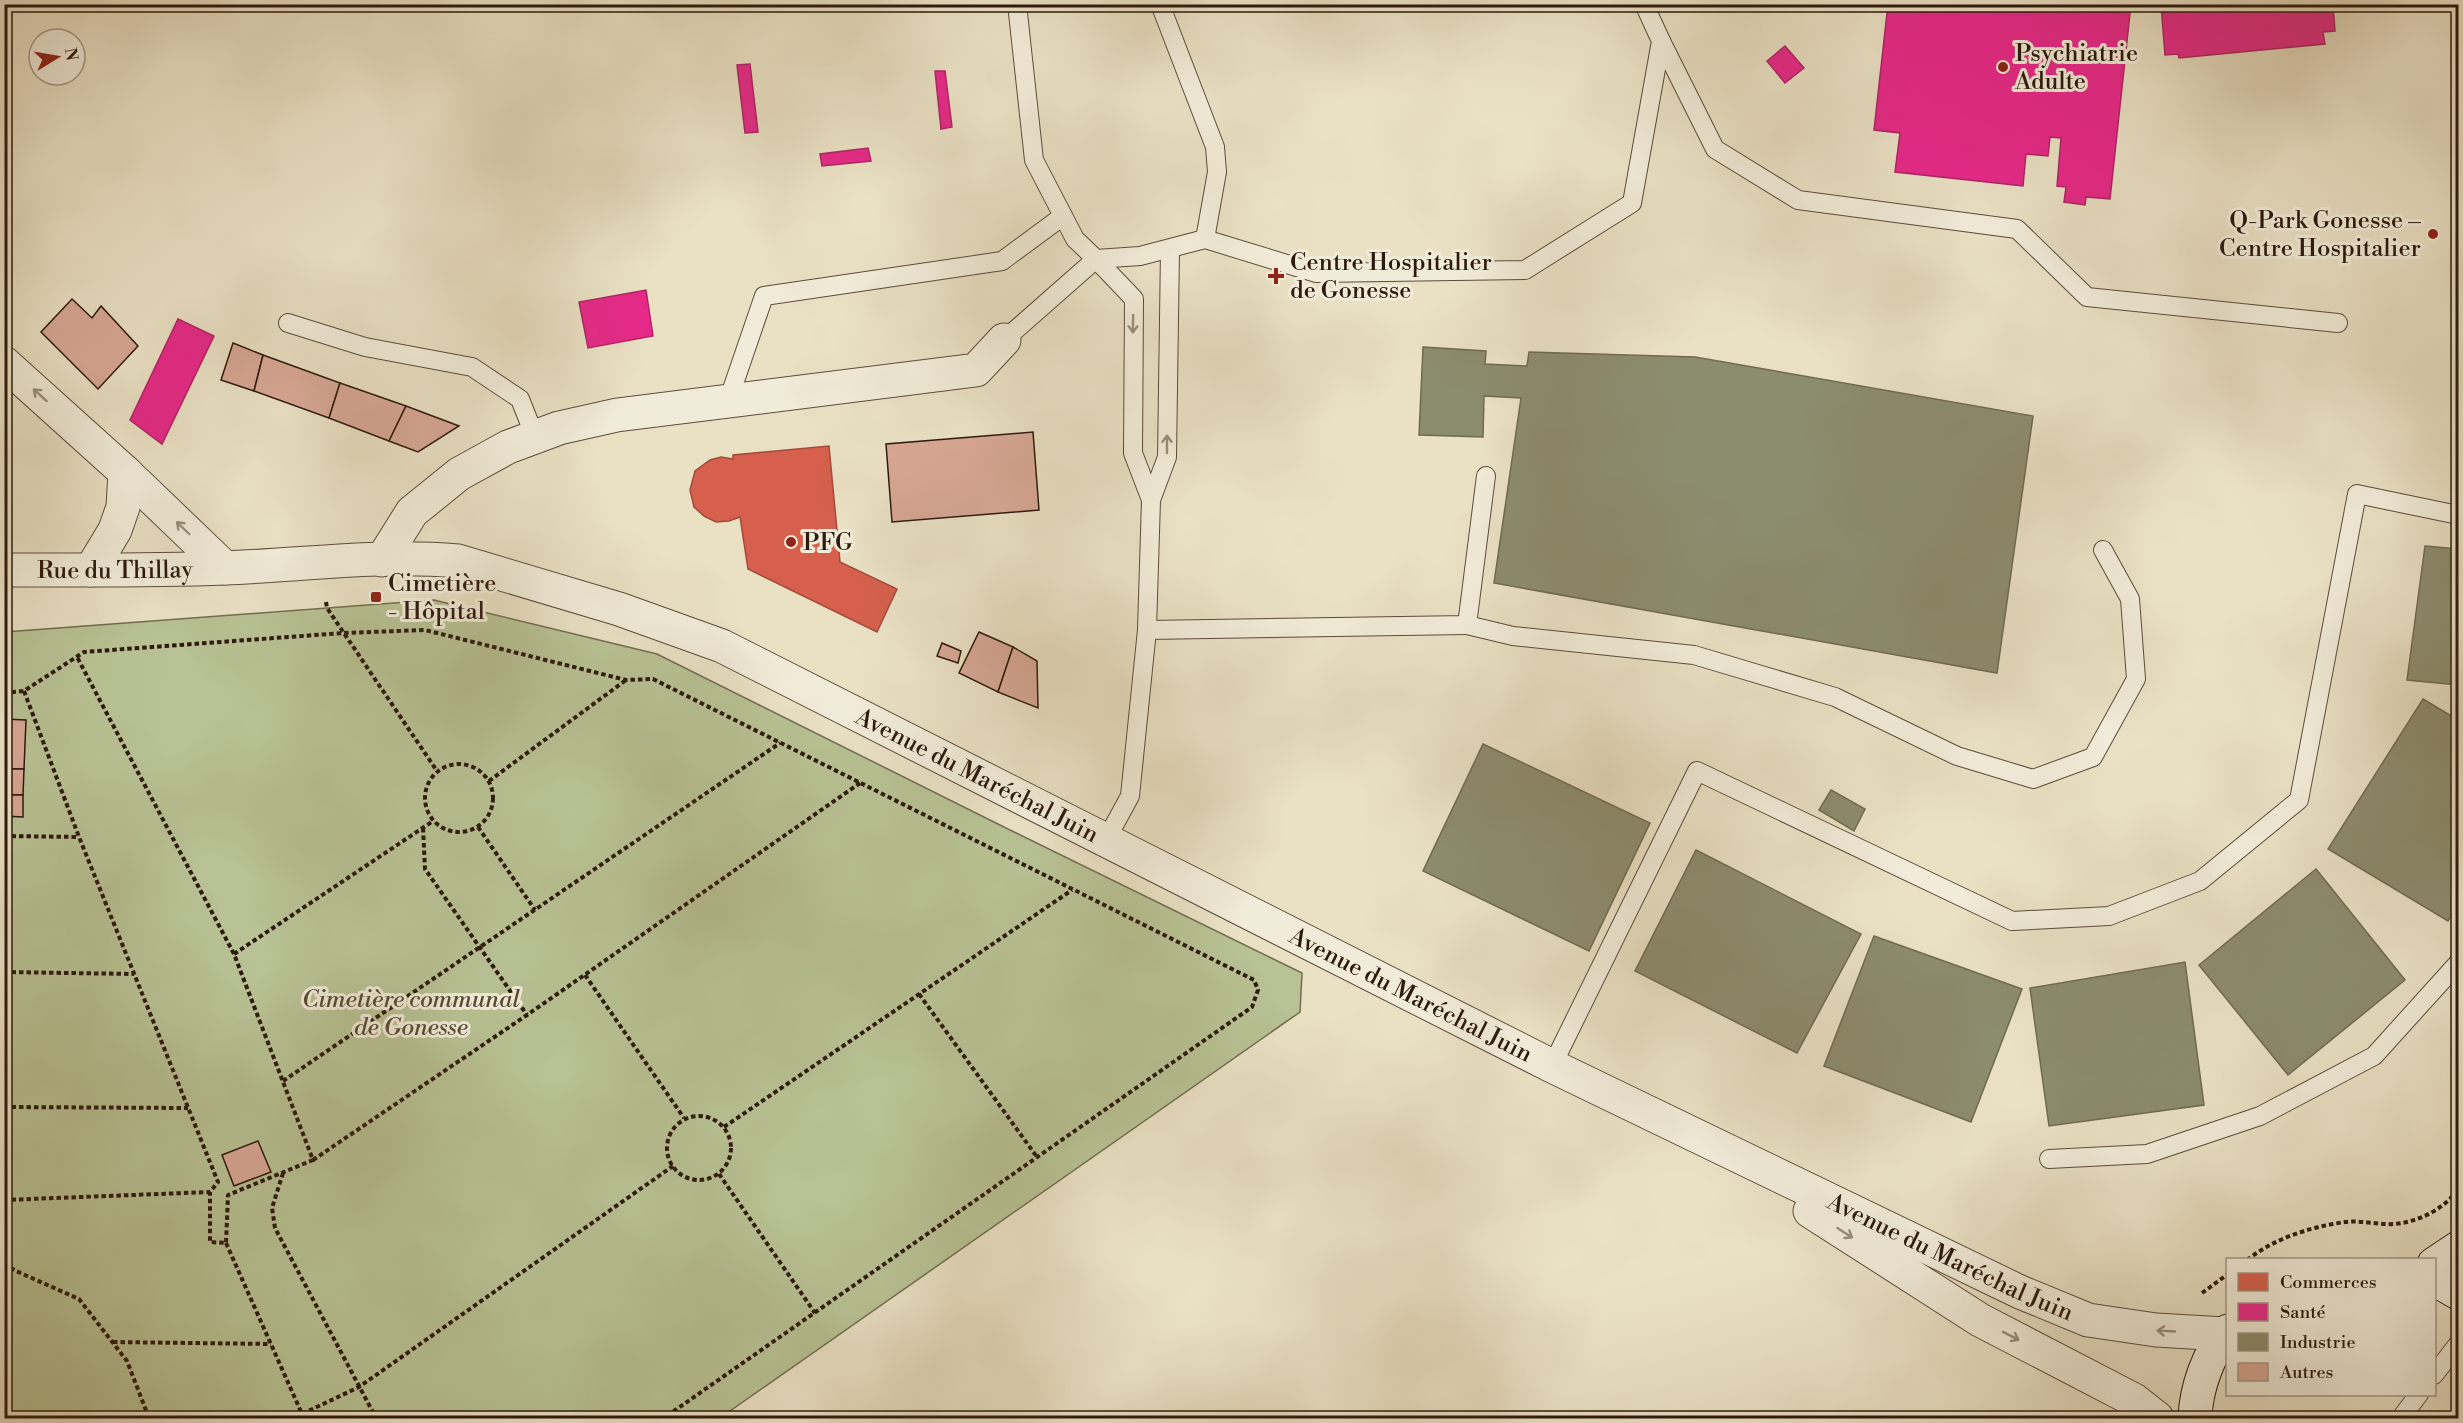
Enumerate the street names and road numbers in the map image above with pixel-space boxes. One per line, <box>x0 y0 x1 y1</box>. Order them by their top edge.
street label: Rue du Thillay <box>37 555 194 586</box>
street label: Avenue du Maréchal Juin <box>849 702 1104 850</box>
street label: Avenue du Maréchal Juin <box>1283 921 1537 1070</box>
street label: Avenue du Maréchal Juin <box>1821 1187 2078 1328</box>

